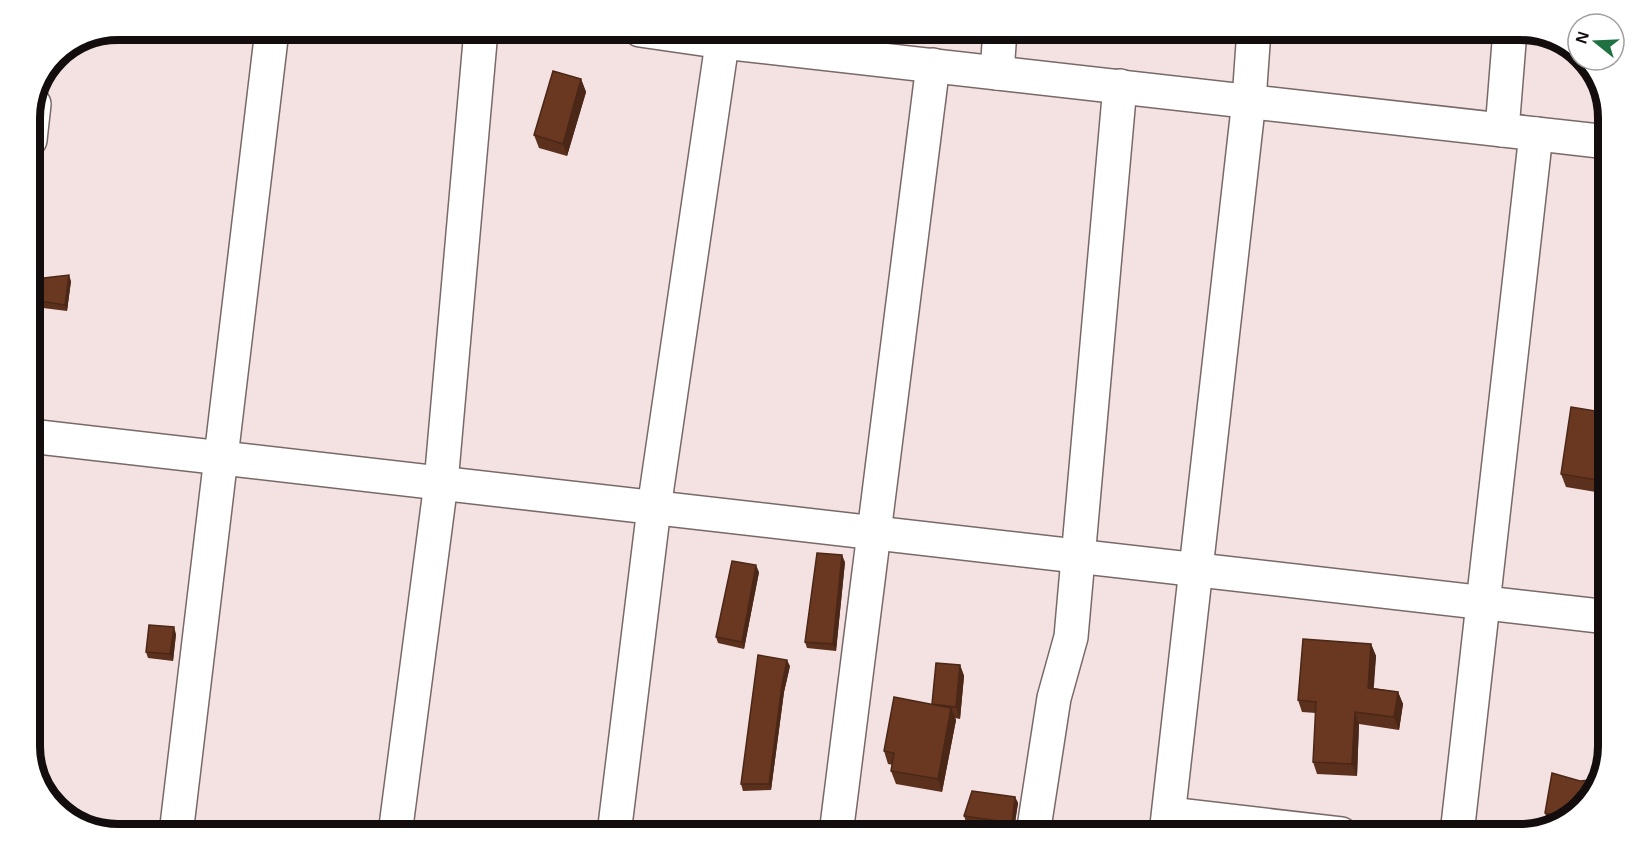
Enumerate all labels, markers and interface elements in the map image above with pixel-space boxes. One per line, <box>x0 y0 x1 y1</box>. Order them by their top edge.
north arrow <box>1566 12 1626 72</box>
text: N <box>1572 29 1592 46</box>

